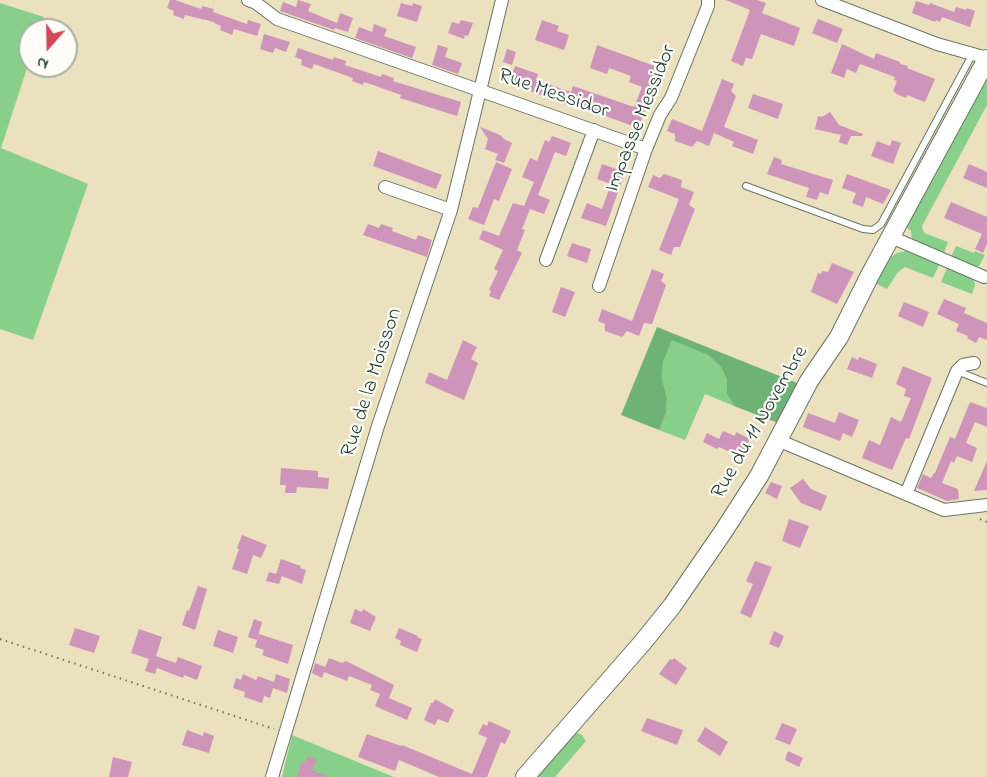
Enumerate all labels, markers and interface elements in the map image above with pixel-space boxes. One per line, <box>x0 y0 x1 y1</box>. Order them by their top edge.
north arrow <box>18 18 78 78</box>
street label: Impasse Messidor <box>601 42 683 196</box>
text: N <box>33 50 52 76</box>
street label: Rue Messidor <box>495 64 611 126</box>
street label: Rue de la Moisson <box>337 305 409 461</box>
street label: Rue du 11 Novembre <box>707 342 815 504</box>

